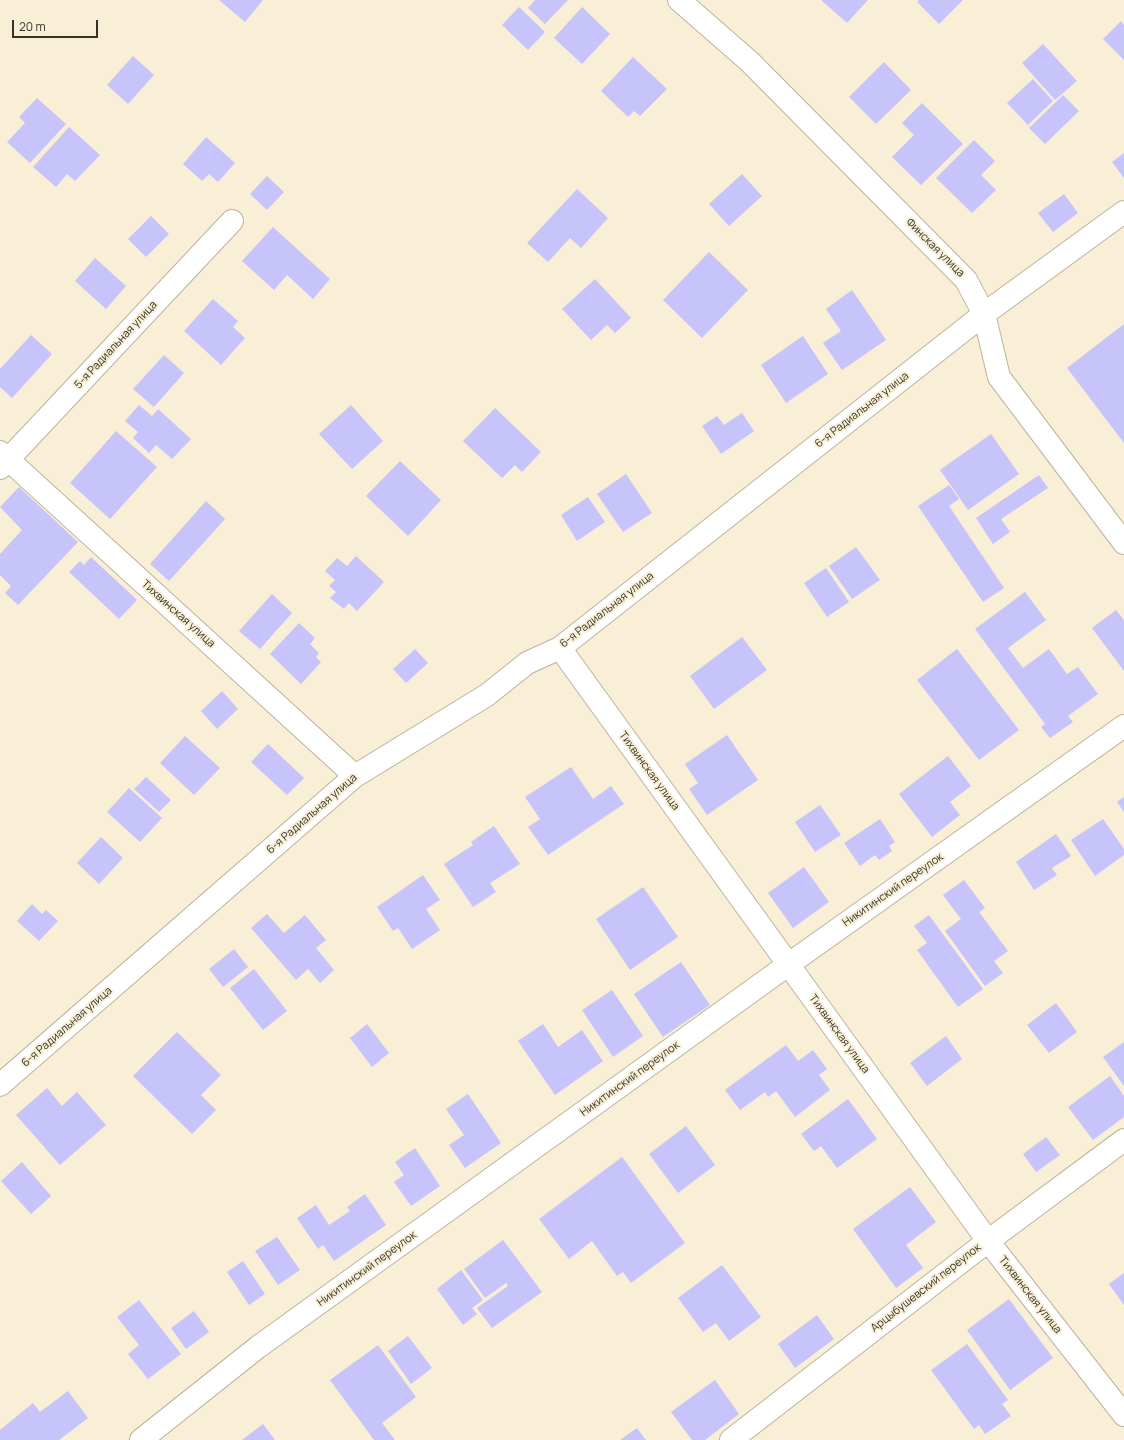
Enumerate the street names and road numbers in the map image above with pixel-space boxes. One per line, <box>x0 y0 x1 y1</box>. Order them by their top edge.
street label: Финская улица <box>903 216 967 280</box>
street label: 5-я Радиальная улица <box>72 298 160 392</box>
street label: 6-я Радиальная улица <box>812 369 912 451</box>
street label: 6-я Радиальная улица <box>557 569 657 651</box>
street label: Тихвинская улица <box>139 578 217 650</box>
street label: Тихвинская улица <box>616 729 682 813</box>
street label: 6-я Радиальная улица <box>264 771 360 857</box>
street label: Никитинский переулок <box>840 850 946 930</box>
street label: 6-я Радиальная улица <box>19 984 115 1070</box>
street label: Тихвинская улица <box>806 992 872 1076</box>
street label: Никитинский переулок <box>578 1039 682 1119</box>
street label: Никитинский переулок <box>315 1229 419 1309</box>
street label: Арцыбушевский переулок <box>868 1241 984 1335</box>
street label: Тихвинская улица <box>996 1254 1064 1336</box>

